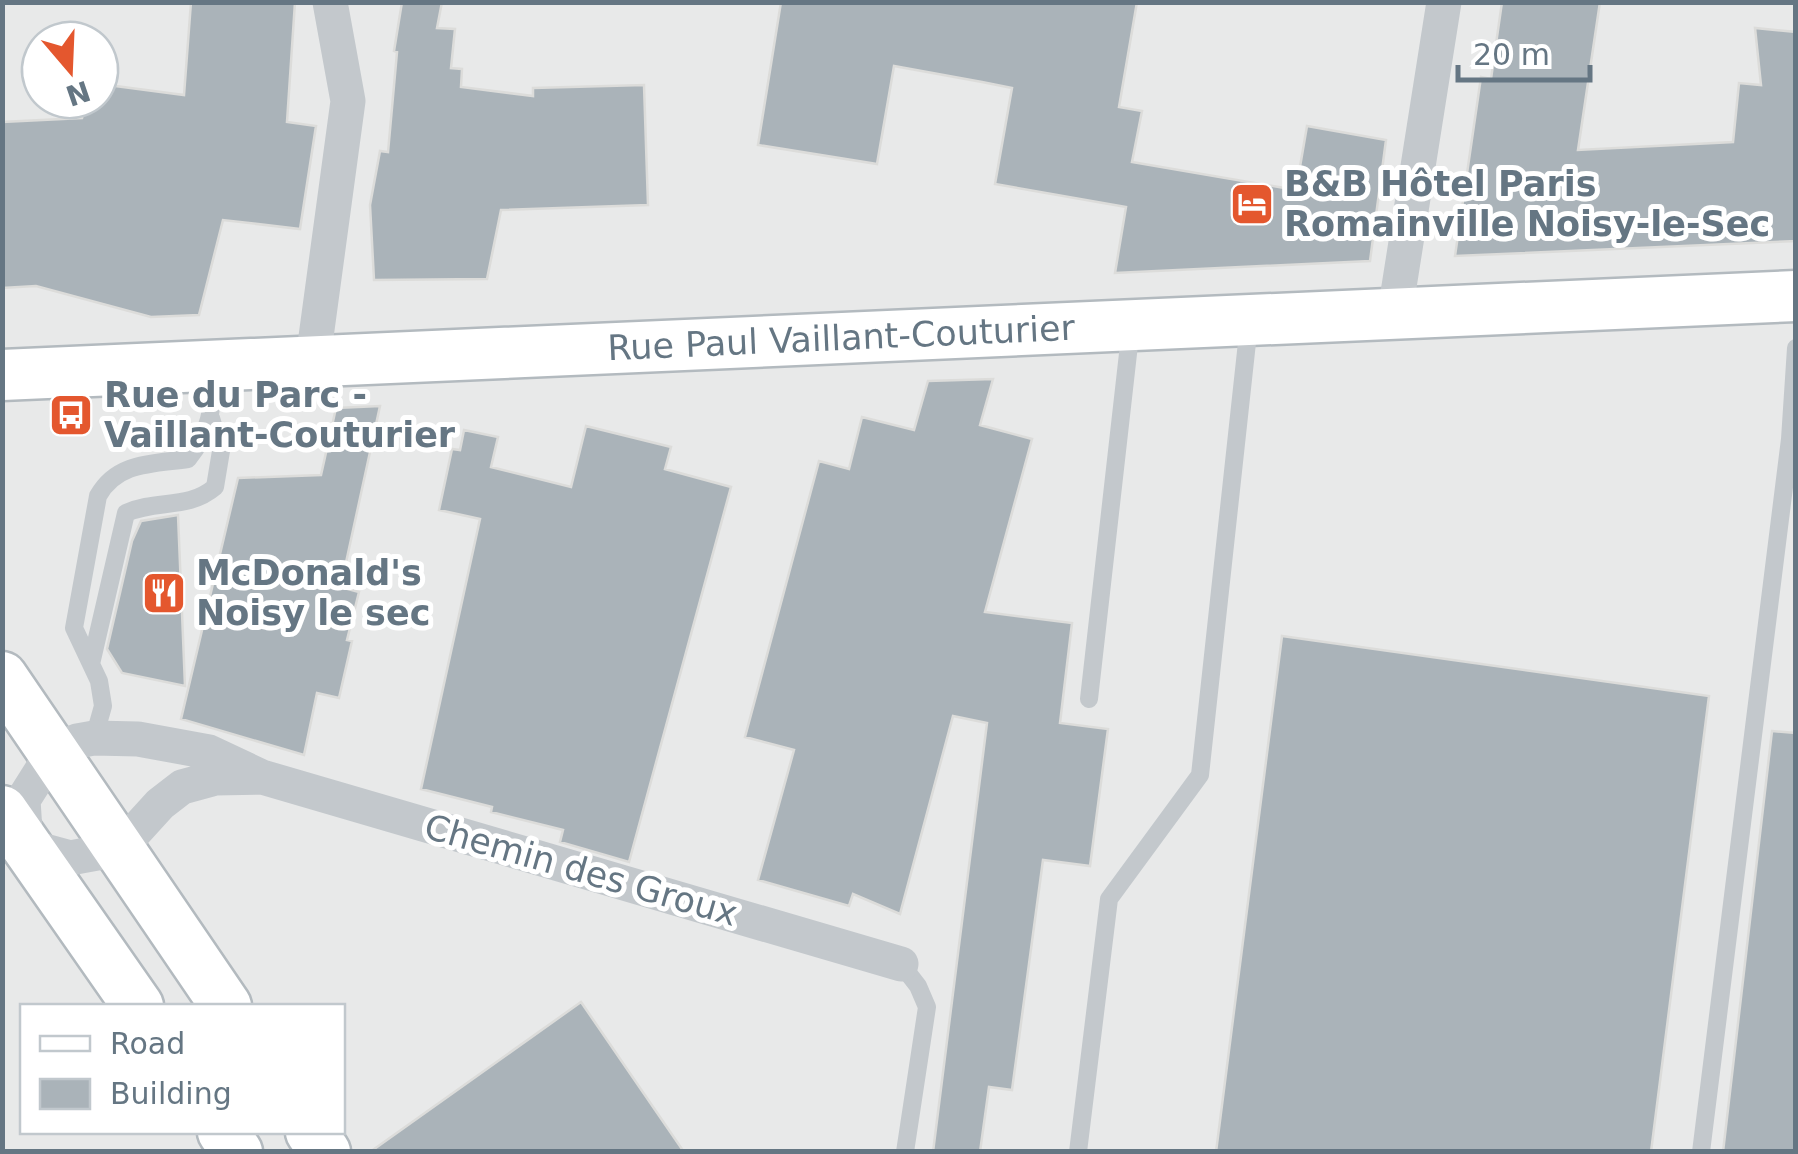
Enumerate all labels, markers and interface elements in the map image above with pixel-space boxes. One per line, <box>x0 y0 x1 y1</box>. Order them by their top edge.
north arrow <box>20 20 120 120</box>
scale bar <box>1458 20 1590 82</box>
text: 20 m <box>1473 37 1550 72</box>
text: N <box>62 74 94 113</box>
place label: B&B Hôtel Paris Romainville Noisy-le-Sec <box>1284 164 1770 244</box>
hotel icon: B&B Hôtel Paris Romainville Noisy-le-Sec <box>1229 181 1275 227</box>
street label: Rue Paul Vaillant-Couturier <box>607 308 1076 368</box>
place label: Rue du Parc - Vaillant-Couturier <box>104 375 456 455</box>
bus stop icon: Rue du Parc - Vaillant-Couturier <box>48 392 94 438</box>
place label: McDonald's Noisy le sec <box>196 553 430 633</box>
restaurant icon: McDonald's Noisy le sec <box>141 570 187 616</box>
street label: Chemin des Groux <box>420 806 742 934</box>
legend <box>20 1004 345 1134</box>
text: Road <box>110 1026 185 1061</box>
text: Building <box>110 1076 232 1111</box>

